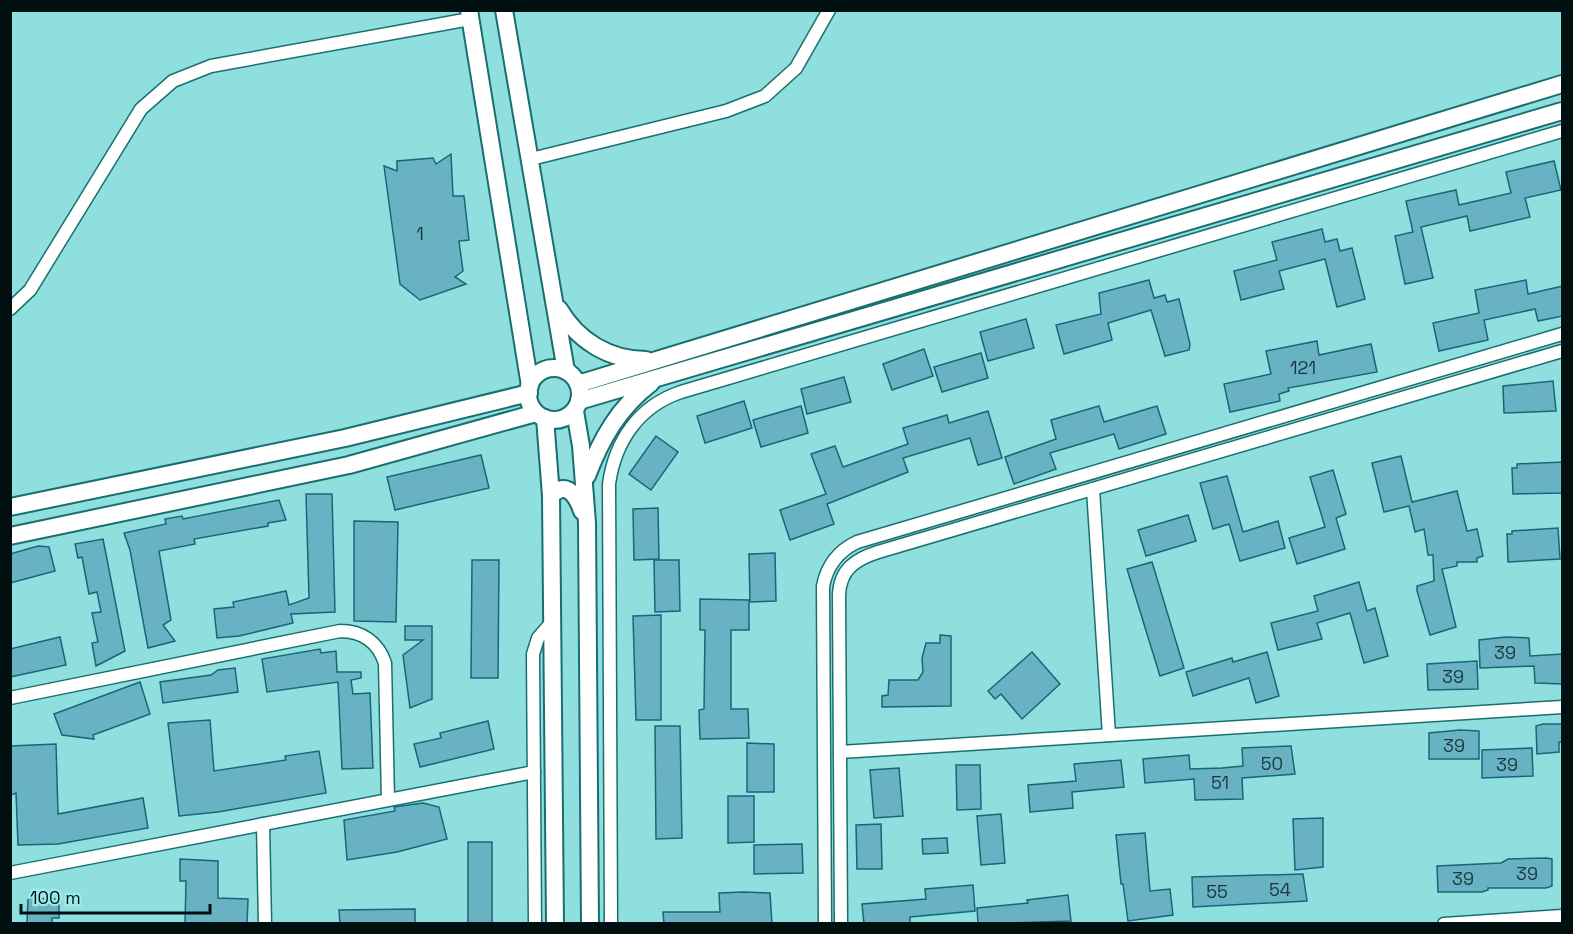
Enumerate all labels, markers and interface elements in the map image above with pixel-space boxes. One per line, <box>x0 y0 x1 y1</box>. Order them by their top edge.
house number: 1 <box>416 222 424 245</box>
house number: 121 <box>1290 356 1316 379</box>
house number: 39 <box>1494 641 1516 664</box>
house number: 39 <box>1442 665 1464 688</box>
house number: 39 <box>1443 734 1465 757</box>
house number: 50 <box>1261 752 1283 775</box>
house number: 39 <box>1496 753 1518 776</box>
house number: 51 <box>1211 771 1229 794</box>
house number: 39 <box>1516 862 1538 885</box>
house number: 39 <box>1452 867 1474 890</box>
scale bar <box>21 877 210 915</box>
house number: 54 <box>1269 878 1291 901</box>
house number: 55 <box>1206 880 1228 903</box>
text: 100 m <box>30 886 81 909</box>

